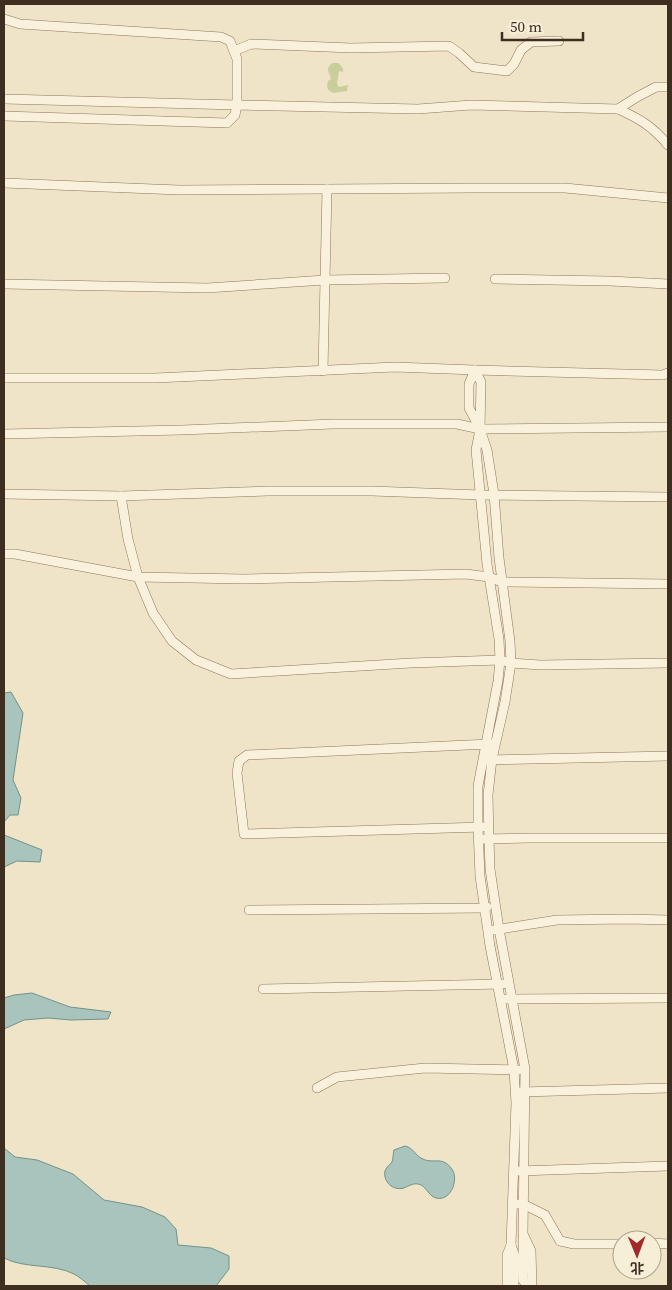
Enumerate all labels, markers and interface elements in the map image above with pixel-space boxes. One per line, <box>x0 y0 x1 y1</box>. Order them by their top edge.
scale bar <box>502 10 583 42</box>
text: 50 m <box>510 16 542 37</box>
north arrow <box>612 1230 662 1280</box>
text: 北 <box>630 1258 644 1278</box>

